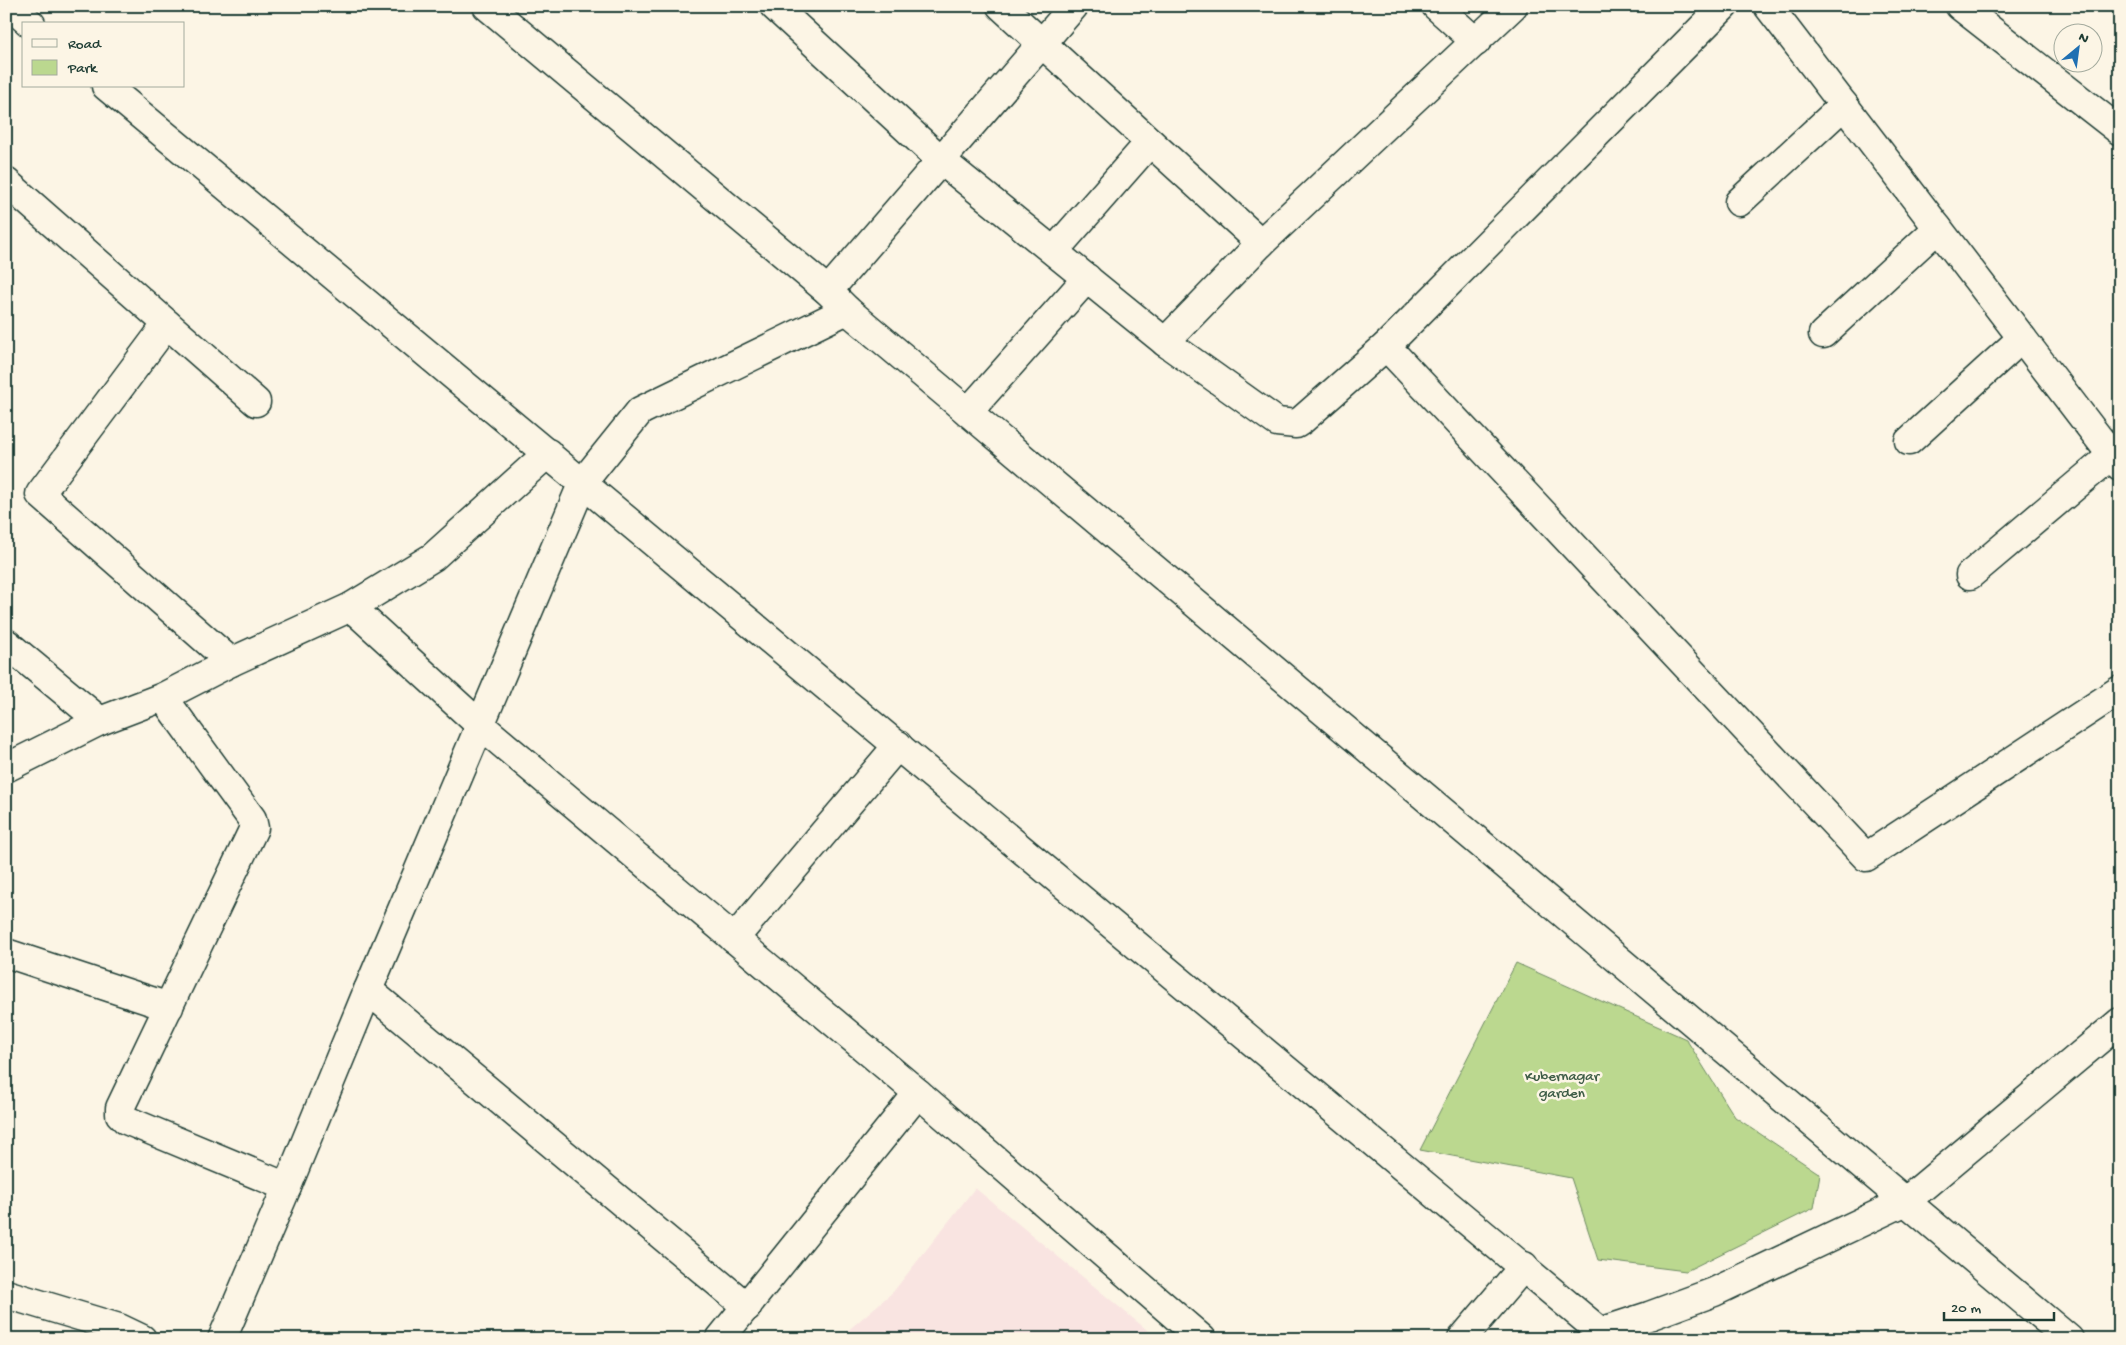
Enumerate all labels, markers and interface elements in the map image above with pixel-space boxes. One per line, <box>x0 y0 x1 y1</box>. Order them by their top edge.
legend <box>22 22 185 88</box>
north arrow <box>2054 22 2104 72</box>
text: N <box>2075 29 2091 48</box>
text: Road <box>68 36 102 54</box>
text: Park <box>67 60 98 78</box>
park label: Kubernagar garden <box>1525 1068 1601 1103</box>
scale bar <box>1944 1290 2054 1322</box>
text: 20 m <box>1951 1300 1981 1318</box>

